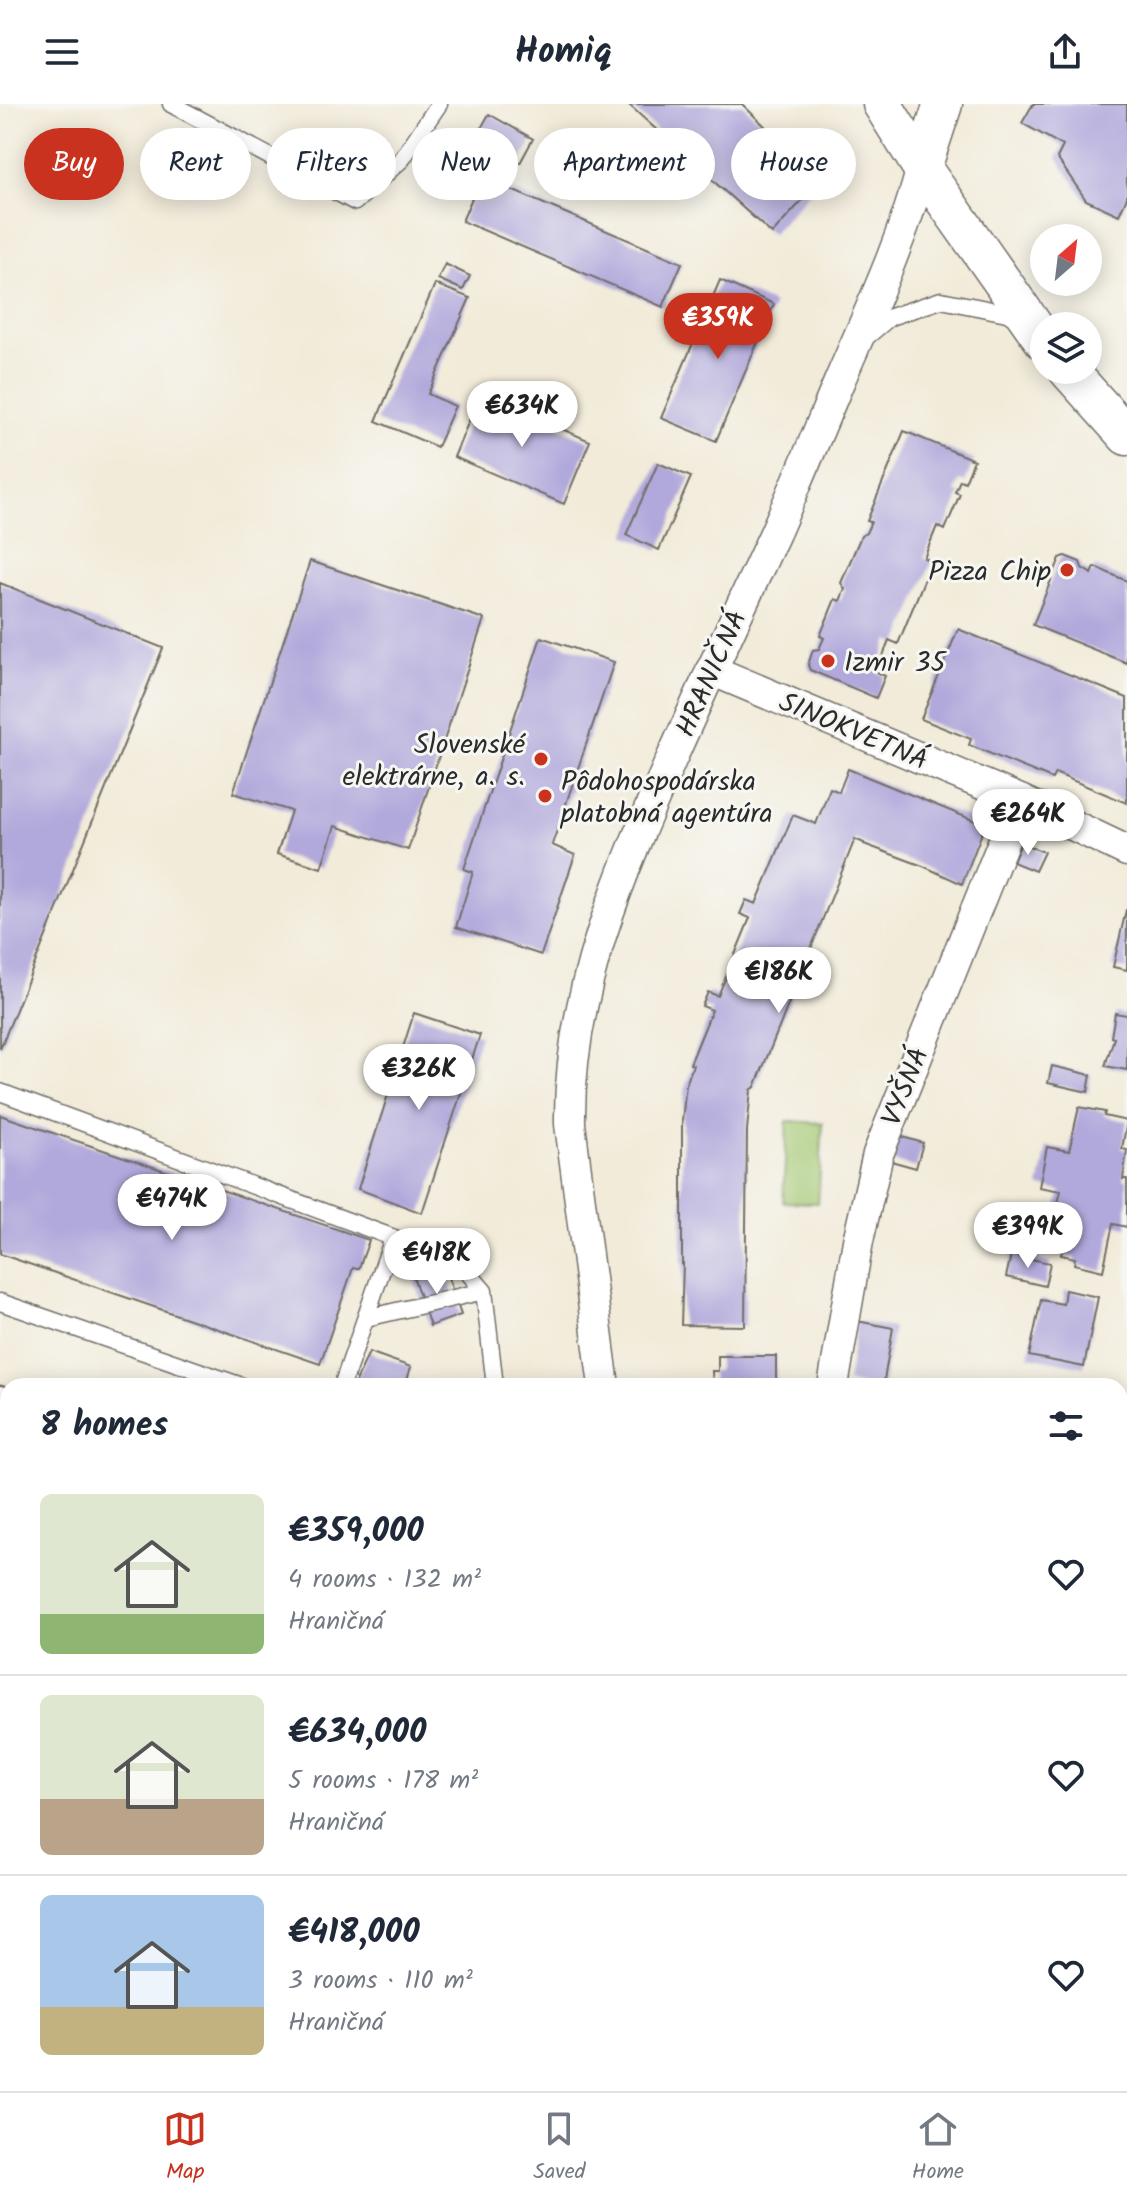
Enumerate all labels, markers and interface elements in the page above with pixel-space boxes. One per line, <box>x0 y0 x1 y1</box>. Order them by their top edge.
text: Homiq <box>515 24 612 81</box>
icon: menu <box>40 30 84 74</box>
icon: share <box>1043 30 1087 74</box>
chip: Buy <box>24 128 124 200</box>
chip: Rent <box>140 128 251 200</box>
chip: Filters <box>267 128 396 200</box>
chip: New <box>412 128 518 200</box>
chip: Apartment <box>534 128 715 200</box>
chip: House <box>731 128 856 200</box>
north arrow <box>1030 224 1102 296</box>
map controls <box>1030 224 1102 384</box>
pin: €359K <box>662 293 774 361</box>
text: €359K <box>682 298 754 340</box>
button: layers <box>1030 312 1102 384</box>
pin: €634K <box>466 381 578 449</box>
text: €634K <box>485 386 559 428</box>
place label: Pizza Chip <box>928 550 1051 595</box>
marker: Pizza Chip <box>1058 561 1076 579</box>
street label: HRANIČNÁ <box>664 603 760 745</box>
place label: Izmir 35 <box>844 641 947 686</box>
marker: Izmir 35 <box>819 652 837 670</box>
street label: SINOKVETNÁ <box>771 681 935 784</box>
place label: Slovenské elektrárne, a. s. <box>343 723 527 800</box>
marker: Slovenské elektrárne, a. s. <box>532 750 550 768</box>
place label: Pôdohospodárska platobná agentúra <box>559 760 773 837</box>
marker: Pôdohospodárska platobná agentúra <box>536 787 554 805</box>
pin: €264K <box>972 789 1084 857</box>
text: €264K <box>990 794 1066 836</box>
pin: €186K <box>723 947 835 1015</box>
text: €186K <box>744 952 814 994</box>
street label: VYŠNÁ <box>870 1041 942 1133</box>
pin: €326K <box>363 1044 475 1112</box>
text: €326K <box>381 1049 457 1091</box>
pin: €474K <box>116 1174 228 1242</box>
text: €474K <box>136 1179 208 1221</box>
pin: €399K <box>972 1202 1084 1270</box>
text: €399K <box>992 1207 1064 1249</box>
pin: €418K <box>381 1228 493 1296</box>
text: €418K <box>402 1233 472 1275</box>
text: 8 homes <box>40 1399 168 1453</box>
icon: filters <box>1044 1404 1088 1448</box>
text: €359,000 <box>288 1505 424 1559</box>
icon: home <box>104 1526 200 1622</box>
icon: heart <box>1044 1552 1088 1596</box>
text: 4 rooms · 132 m² <box>288 1559 481 1601</box>
text: Hraničná <box>288 1601 384 1643</box>
text: €634,000 <box>288 1706 426 1760</box>
icon: home <box>104 1727 200 1823</box>
icon: heart <box>1044 1753 1088 1797</box>
text: 5 rooms · 178 m² <box>288 1760 478 1802</box>
text: Hraničná <box>288 1802 384 1844</box>
text: €418,000 <box>288 1906 420 1960</box>
icon: home <box>104 1927 200 2023</box>
icon: heart <box>1044 1953 1088 1997</box>
text: 3 rooms · 110 m² <box>288 1960 473 2002</box>
text: Hraničná <box>288 2002 384 2044</box>
tab: Map <box>163 2107 207 2190</box>
tab: Saved <box>533 2107 586 2190</box>
tab: Home <box>912 2107 964 2190</box>

